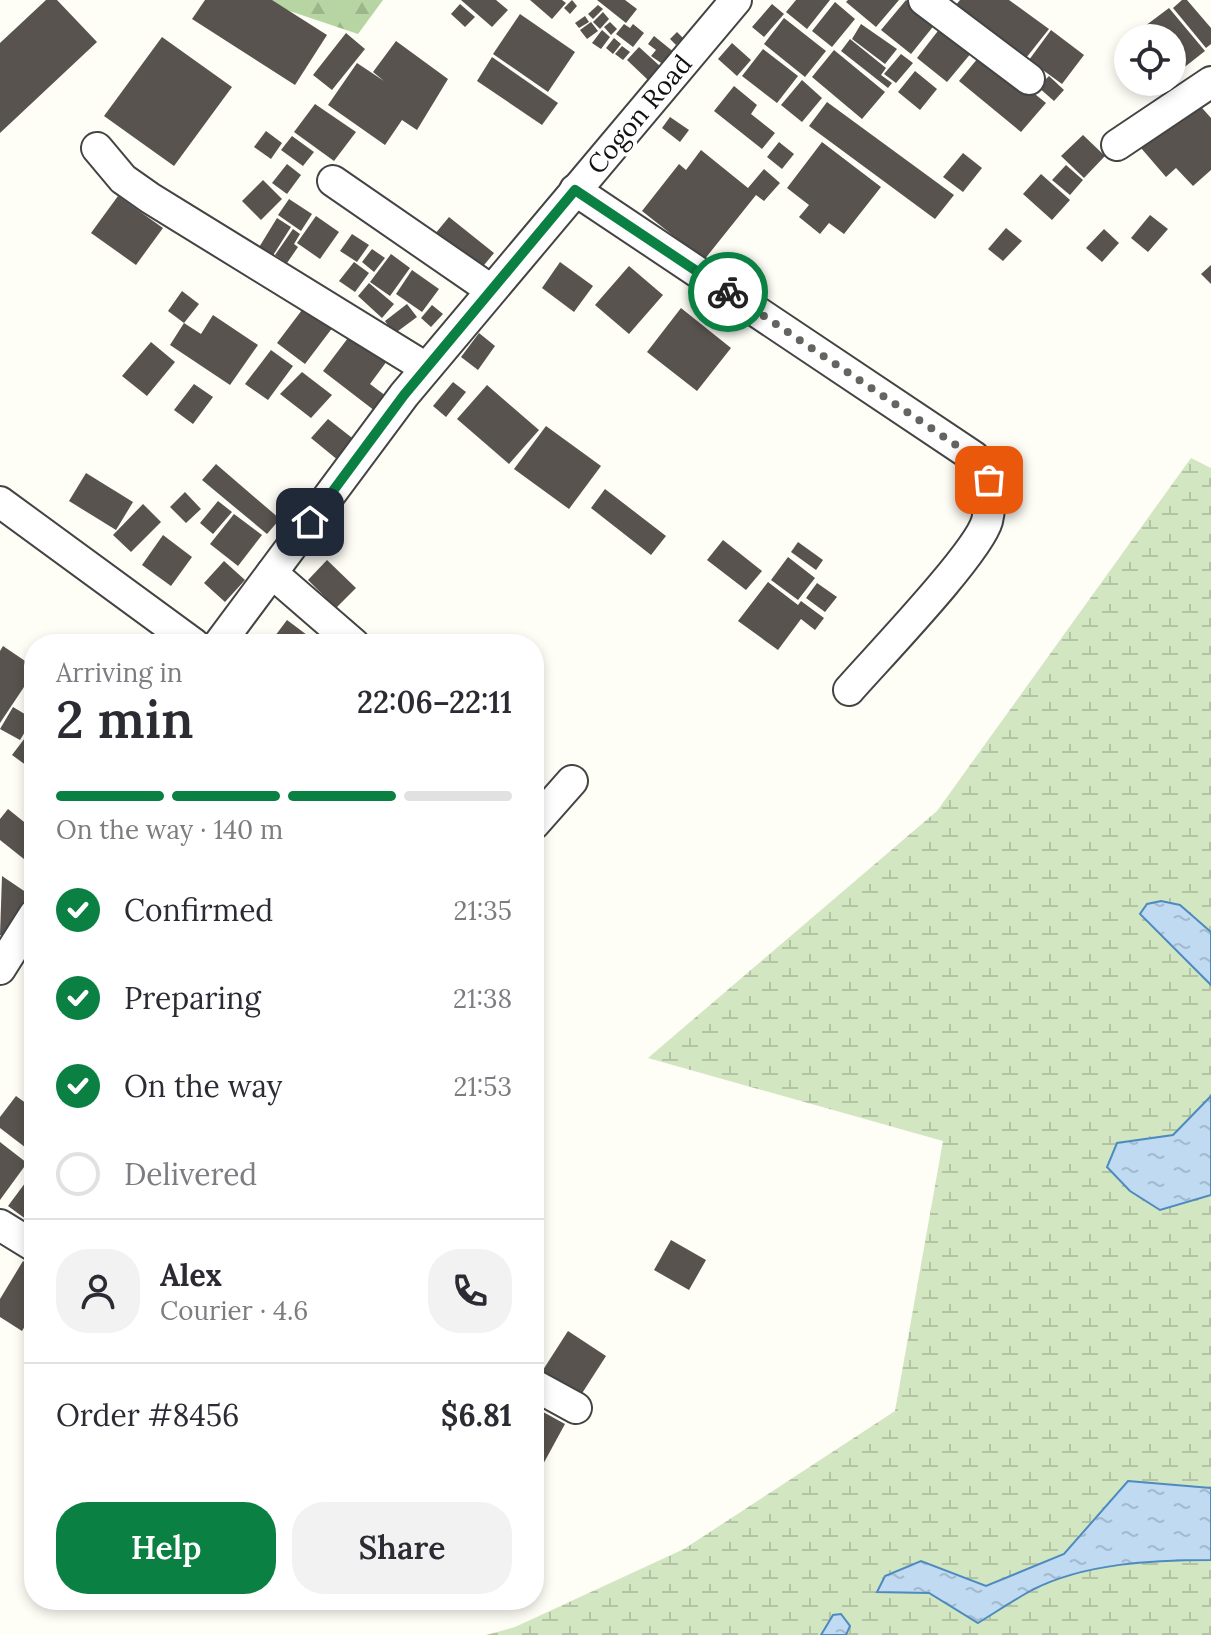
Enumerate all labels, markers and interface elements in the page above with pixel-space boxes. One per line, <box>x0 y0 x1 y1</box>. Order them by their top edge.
map controls <box>1114 24 1186 96</box>
button: locate <box>1114 24 1186 96</box>
street label: Cogon Road <box>580 48 698 180</box>
courier <box>688 252 768 332</box>
icon: bike <box>706 270 750 314</box>
pin <box>955 446 1023 514</box>
icon: bag <box>967 458 1011 502</box>
pin <box>276 488 344 556</box>
icon: home <box>288 500 332 544</box>
text: Arriving in <box>56 656 183 689</box>
text: 22:06–22:11 <box>357 683 512 721</box>
text: 2 min <box>56 686 194 752</box>
text: On the way · 140 m <box>56 813 283 846</box>
icon: check <box>56 888 100 932</box>
text: Confirmed <box>124 891 273 929</box>
text: 21:35 <box>453 894 512 927</box>
icon: check <box>56 976 100 1020</box>
text: Preparing <box>124 979 261 1017</box>
text: 21:38 <box>453 982 512 1015</box>
icon: check <box>56 1064 100 1108</box>
text: On the way <box>124 1067 282 1105</box>
text: 21:53 <box>453 1070 512 1103</box>
text: Delivered <box>124 1155 257 1193</box>
button: person <box>56 1249 140 1333</box>
button: phone <box>428 1249 512 1333</box>
text: Alex <box>160 1256 222 1294</box>
text: Courier · 4.6 <box>160 1294 308 1327</box>
text: Order #8456 <box>56 1396 239 1434</box>
text: $6.81 <box>441 1396 512 1434</box>
button: Help <box>56 1502 276 1594</box>
button: Share <box>292 1502 512 1594</box>

